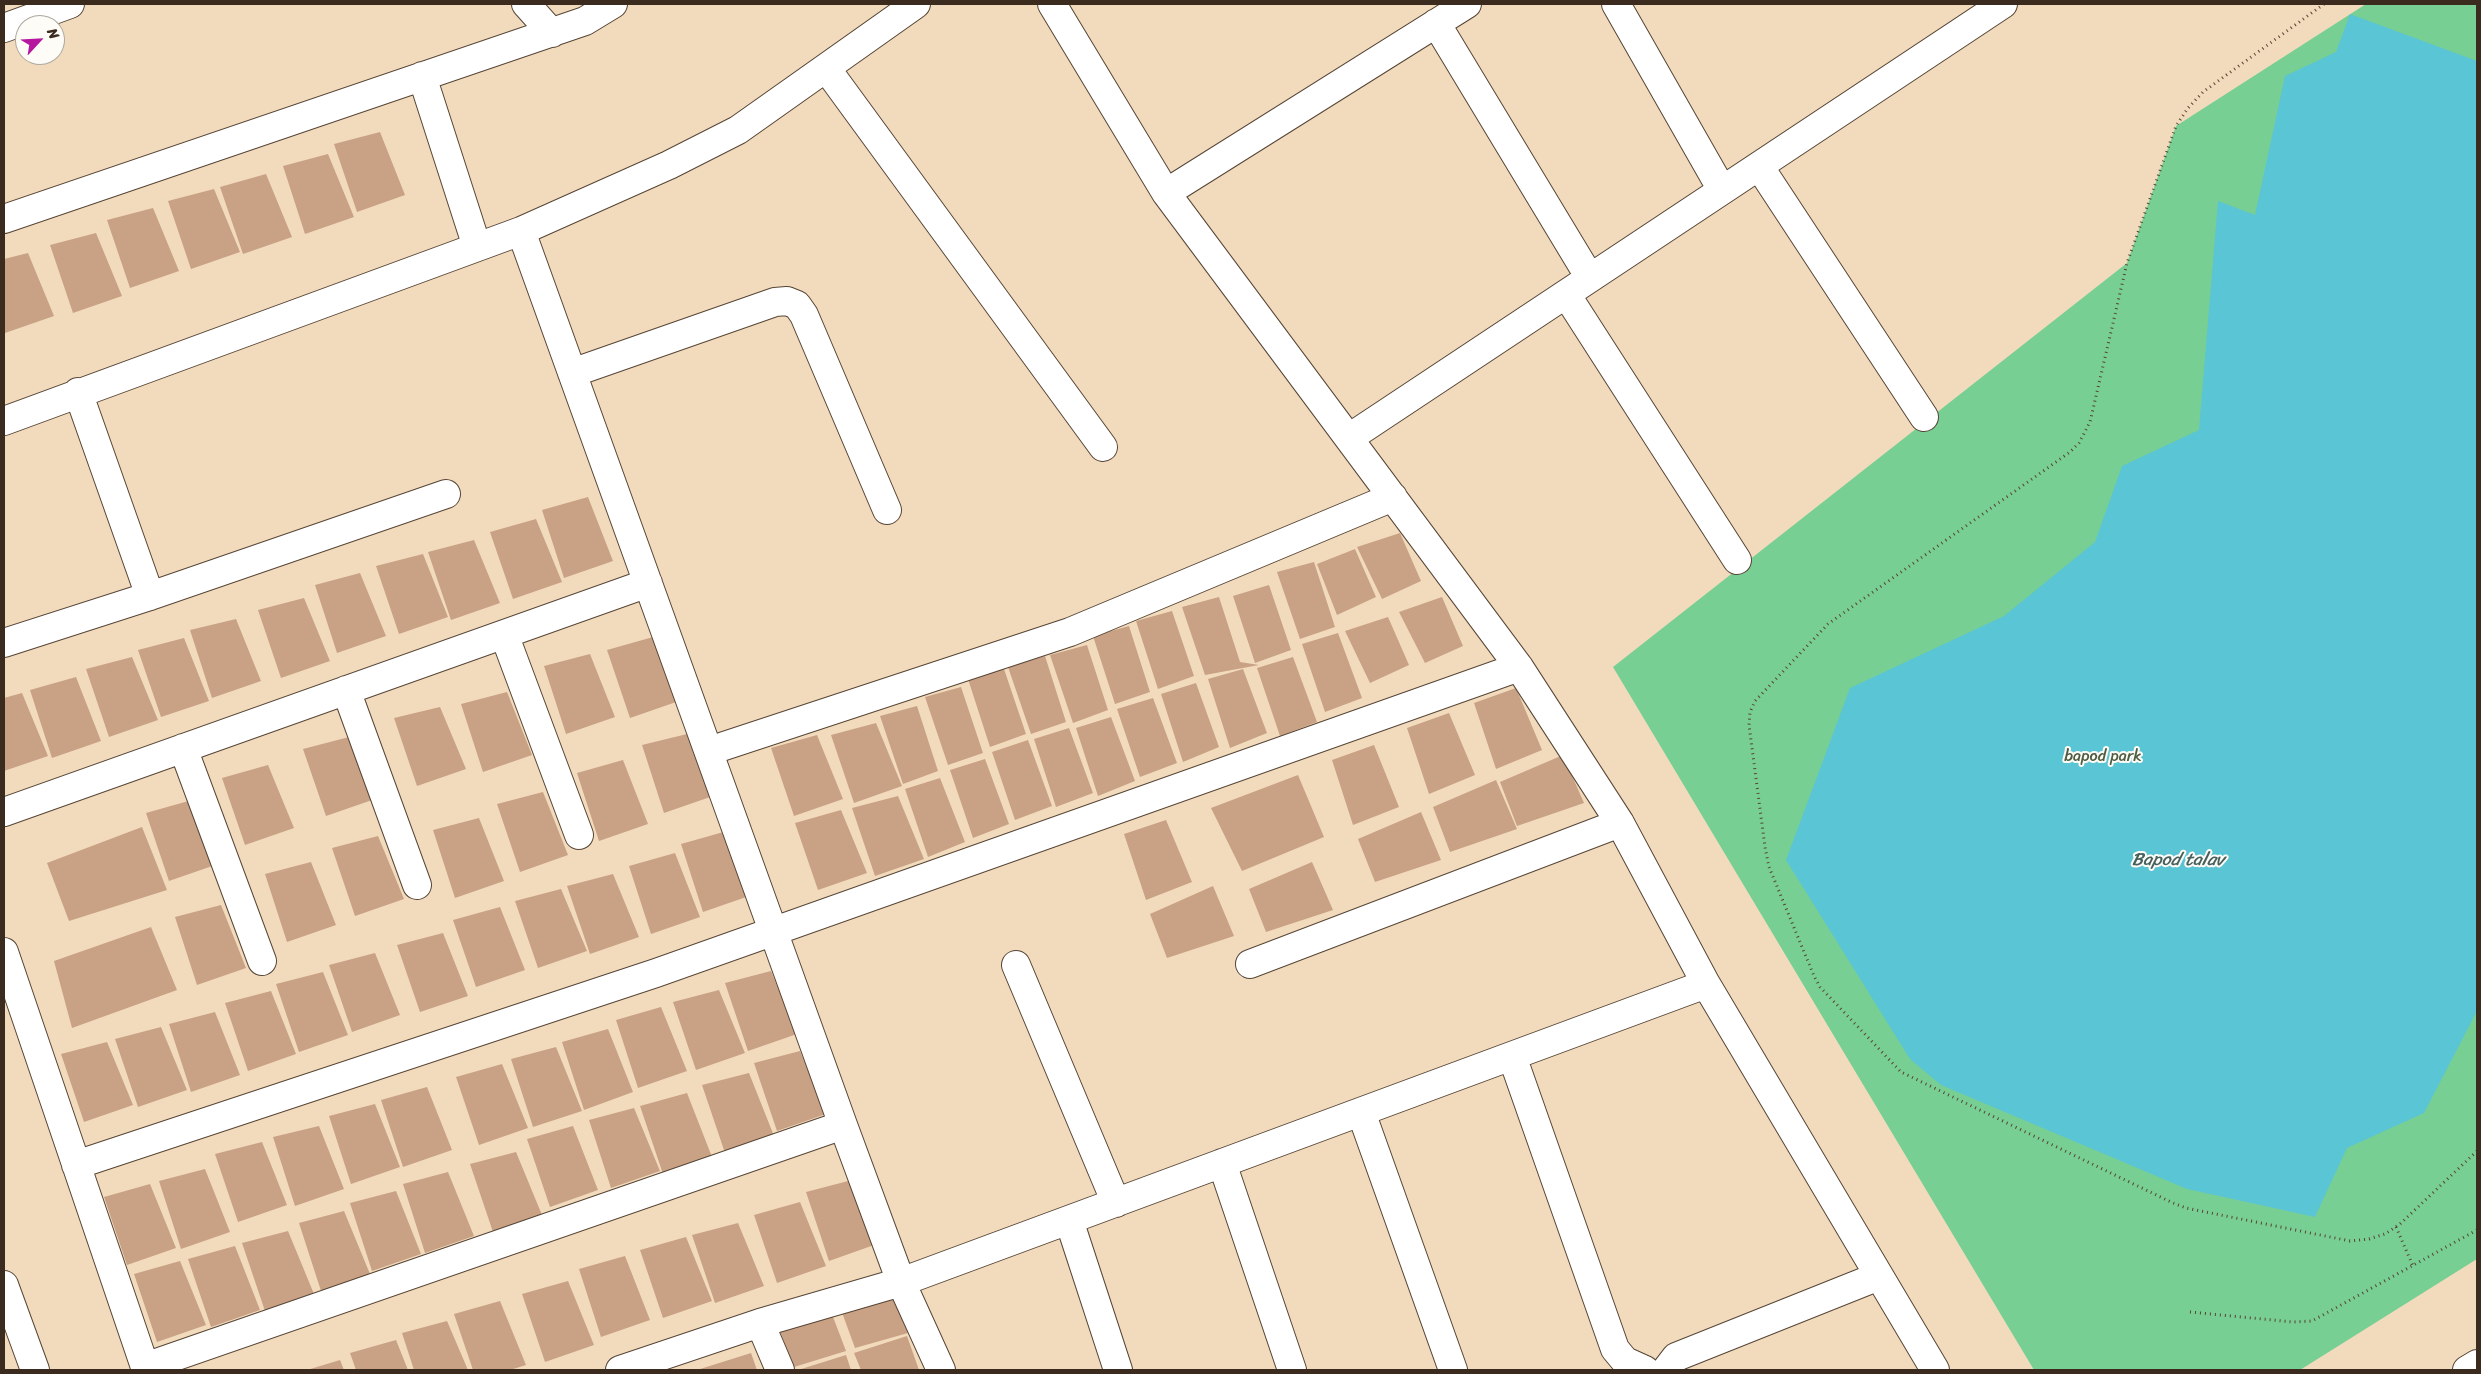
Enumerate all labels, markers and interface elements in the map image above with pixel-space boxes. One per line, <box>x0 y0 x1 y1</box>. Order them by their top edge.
north arrow <box>15 15 65 65</box>
text: N <box>40 24 67 44</box>
park label: bapod park <box>2064 747 2142 767</box>
water label: Bapod talav <box>2132 849 2224 871</box>

